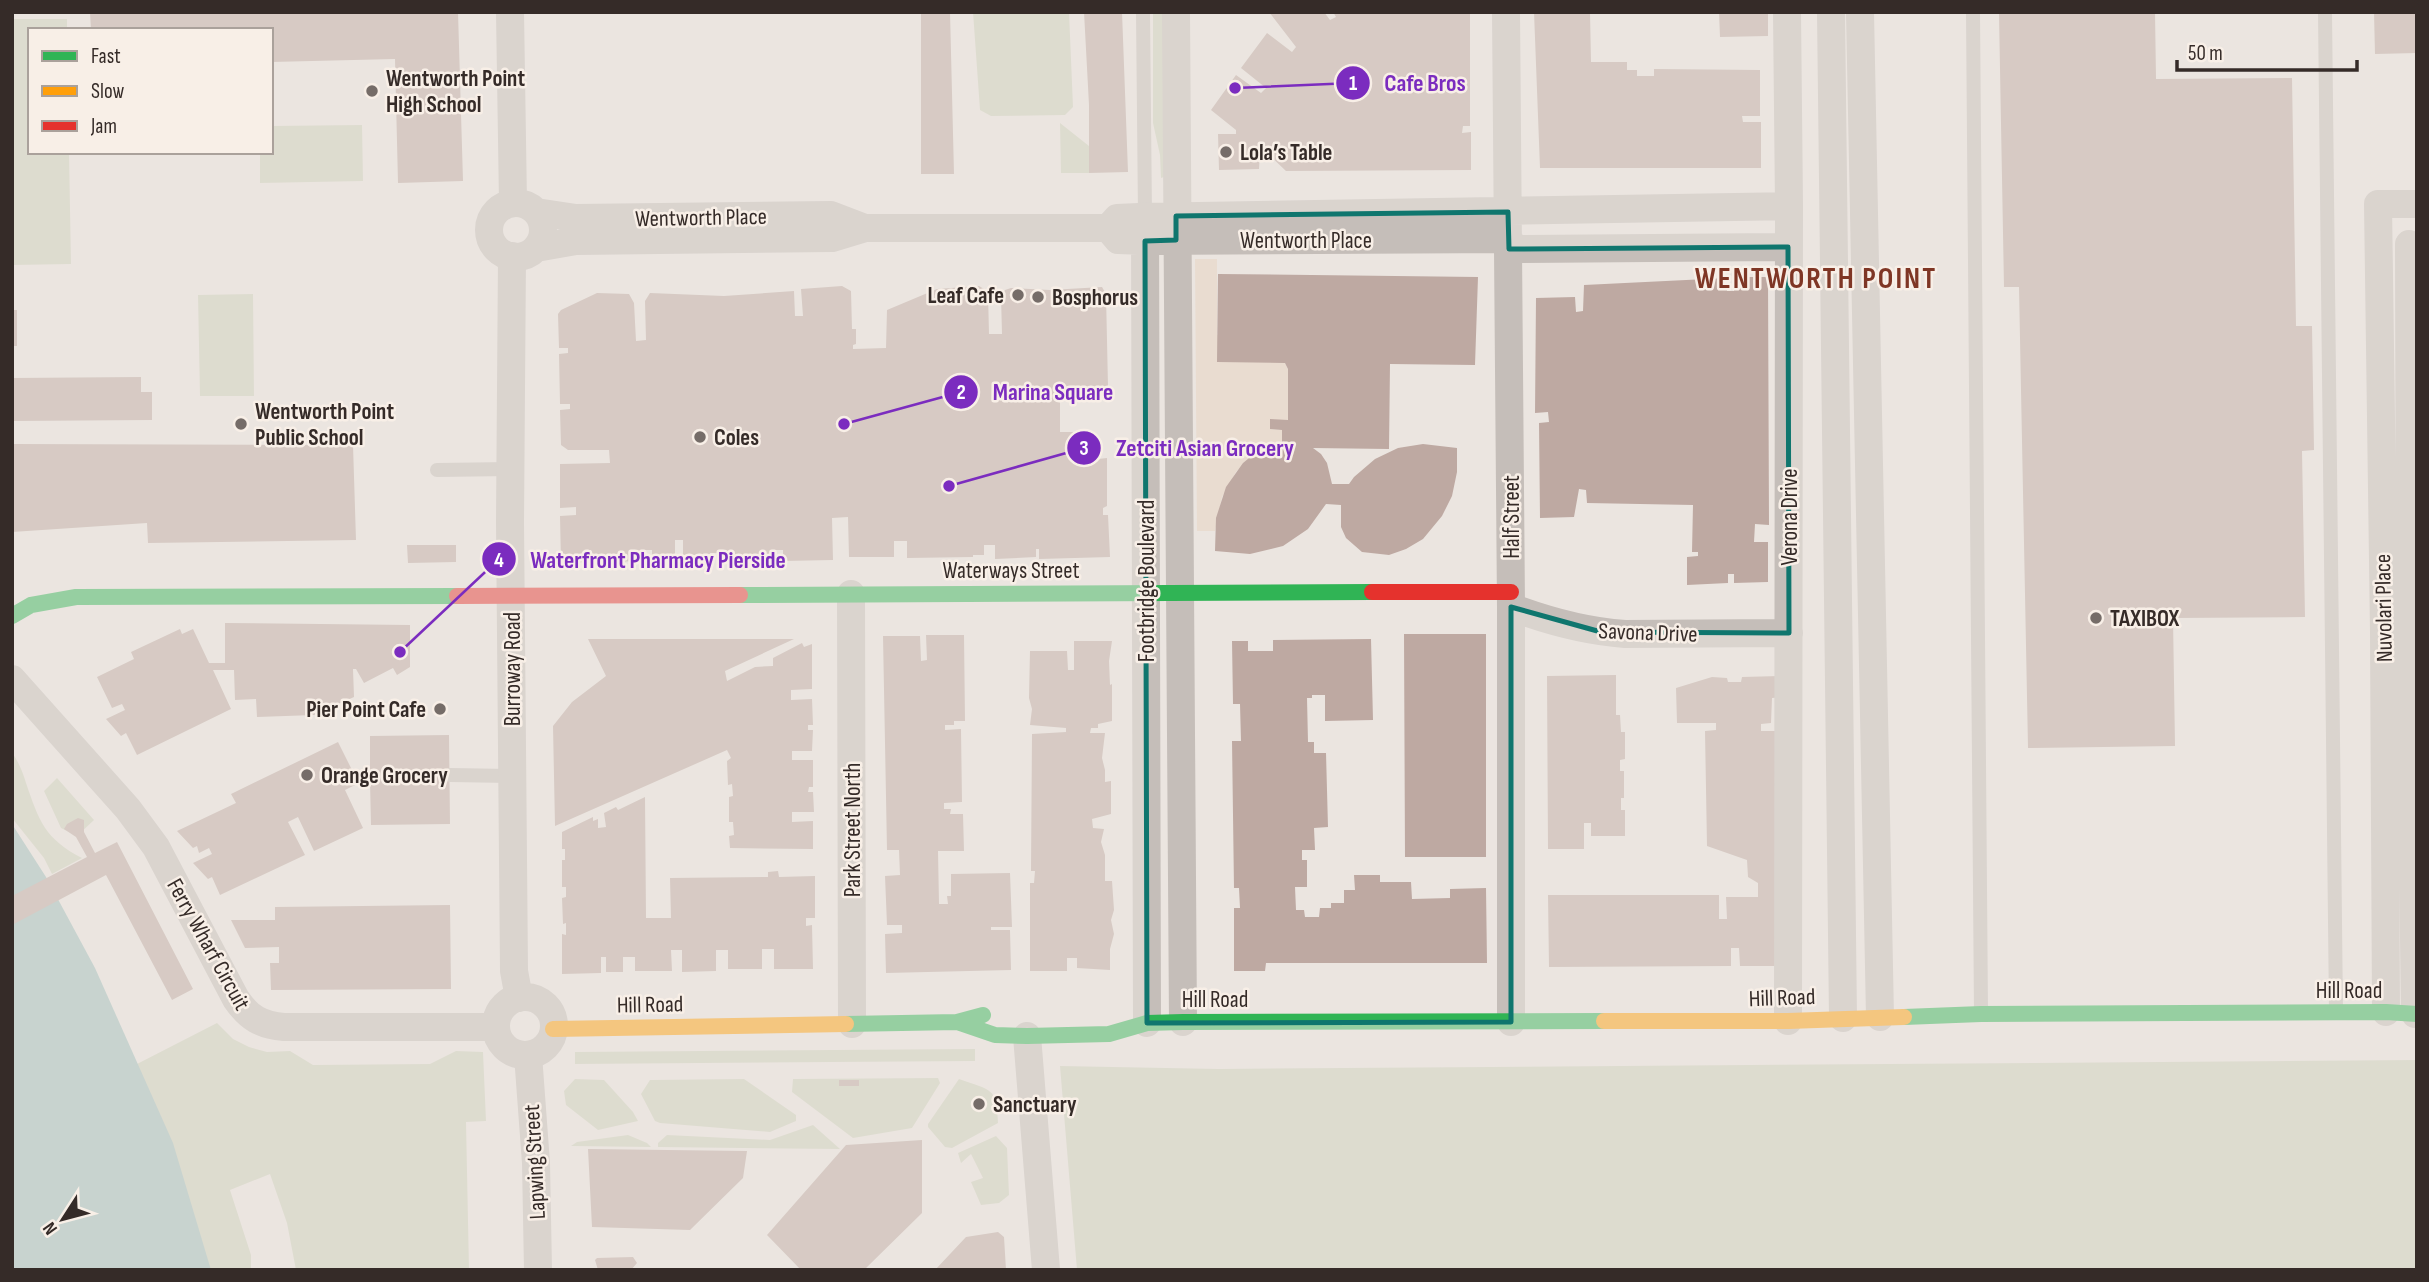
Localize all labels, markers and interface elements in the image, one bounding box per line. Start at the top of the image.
legend [28,28,273,154]
scale bar [2177,28,2357,72]
text: 50 m [2188,41,2223,66]
text: Fast [91,44,121,69]
callout: Cafe Bros [1335,60,1480,105]
place label: Wentworth Point High School [386,65,525,119]
text: Cafe Bros [1384,69,1466,98]
text: 1 [1349,71,1357,96]
text: Slow [91,79,125,104]
marker: Wentworth Point High School [364,83,380,99]
text: Jam [90,114,117,139]
place label: Lola’s Table [1240,139,1332,167]
marker: Lola’s Table [1218,144,1234,160]
street label: Wentworth Place [635,203,767,233]
street label: Wentworth Place [1240,227,1372,255]
district label: WENTWORTH POINT [1695,261,1937,297]
place label: Leaf Cafe [927,282,1004,310]
place label: Bosphorus [1052,284,1138,312]
marker: Leaf Cafe [1010,287,1026,303]
marker: Bosphorus [1030,289,1046,305]
callout: Marina Square [943,369,1127,414]
text: Marina Square [993,378,1113,407]
text: 2 [956,380,966,405]
place label: Wentworth Point Public School [255,398,394,452]
marker: Wentworth Point Public School [233,416,249,432]
place label: Coles [714,424,759,452]
callout: Zetciti Asian Grocery [1067,425,1307,470]
marker: Coles [692,429,708,445]
text: Zetciti Asian Grocery [1116,434,1294,463]
text: 3 [1079,436,1089,461]
street label: Verona Drive [1776,468,1804,566]
street label: Half Street [1498,475,1526,559]
street label: Footbridge Boulevard [1133,500,1161,662]
callout: Waterfront Pharmacy Pierside [482,537,800,582]
text: Waterfront Pharmacy Pierside [530,546,786,575]
text: 4 [494,548,504,573]
street label: Nuvolari Place [2369,554,2399,662]
street label: Waterways Street [943,557,1079,585]
place label: TAXIBOX [2110,605,2180,633]
marker: TAXIBOX [2088,610,2104,626]
street label: Burroway Road [499,612,527,726]
street label: Savona Drive [1598,617,1698,649]
place label: Pier Point Cafe [306,696,426,724]
marker: Pier Point Cafe [432,701,448,717]
place label: Orange Grocery [321,762,448,790]
street label: Park Street North [839,763,867,897]
marker: Orange Grocery [299,767,315,783]
street label: Ferry Wharf Circuit [160,874,256,1015]
street label: Hill Road [2316,977,2382,1005]
street label: Hill Road [1748,983,1816,1013]
street label: Hill Road [1182,986,1248,1014]
street label: Hill Road [617,990,684,1020]
place label: Sanctuary [993,1091,1077,1119]
marker: Sanctuary [971,1096,987,1112]
street label: Lapwing Street [518,1104,552,1220]
north arrow [28,1184,98,1254]
text: N [38,1217,63,1239]

